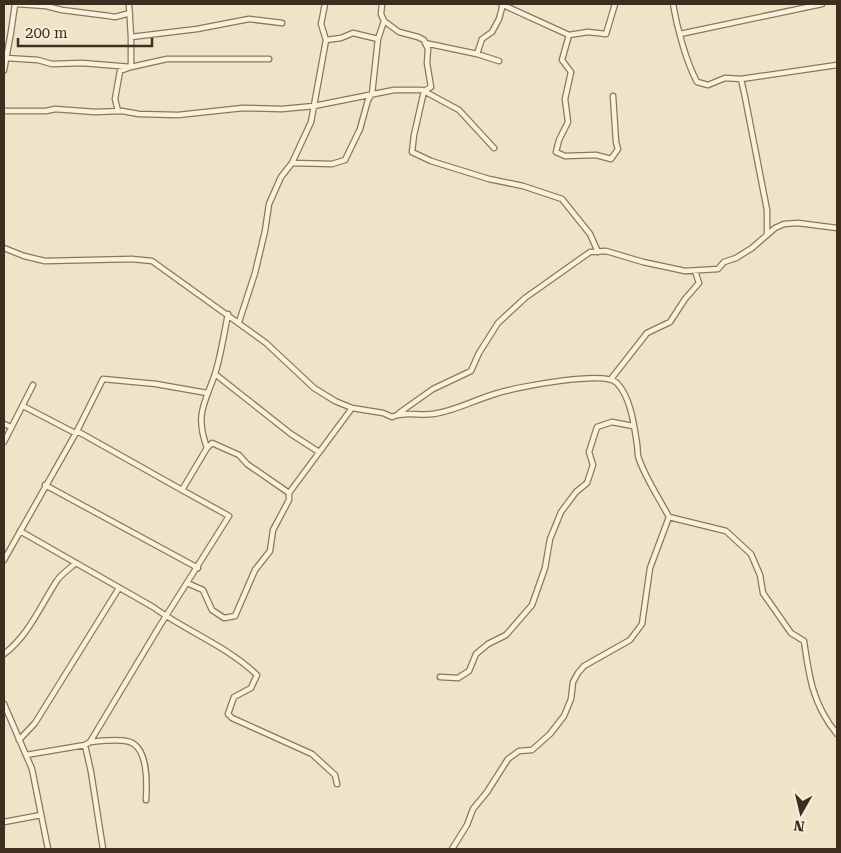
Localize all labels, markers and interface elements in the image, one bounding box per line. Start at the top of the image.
scale bar [18,15,151,47]
text: 200 m [25,24,68,42]
north arrow [776,788,826,838]
text: N [793,817,806,835]

